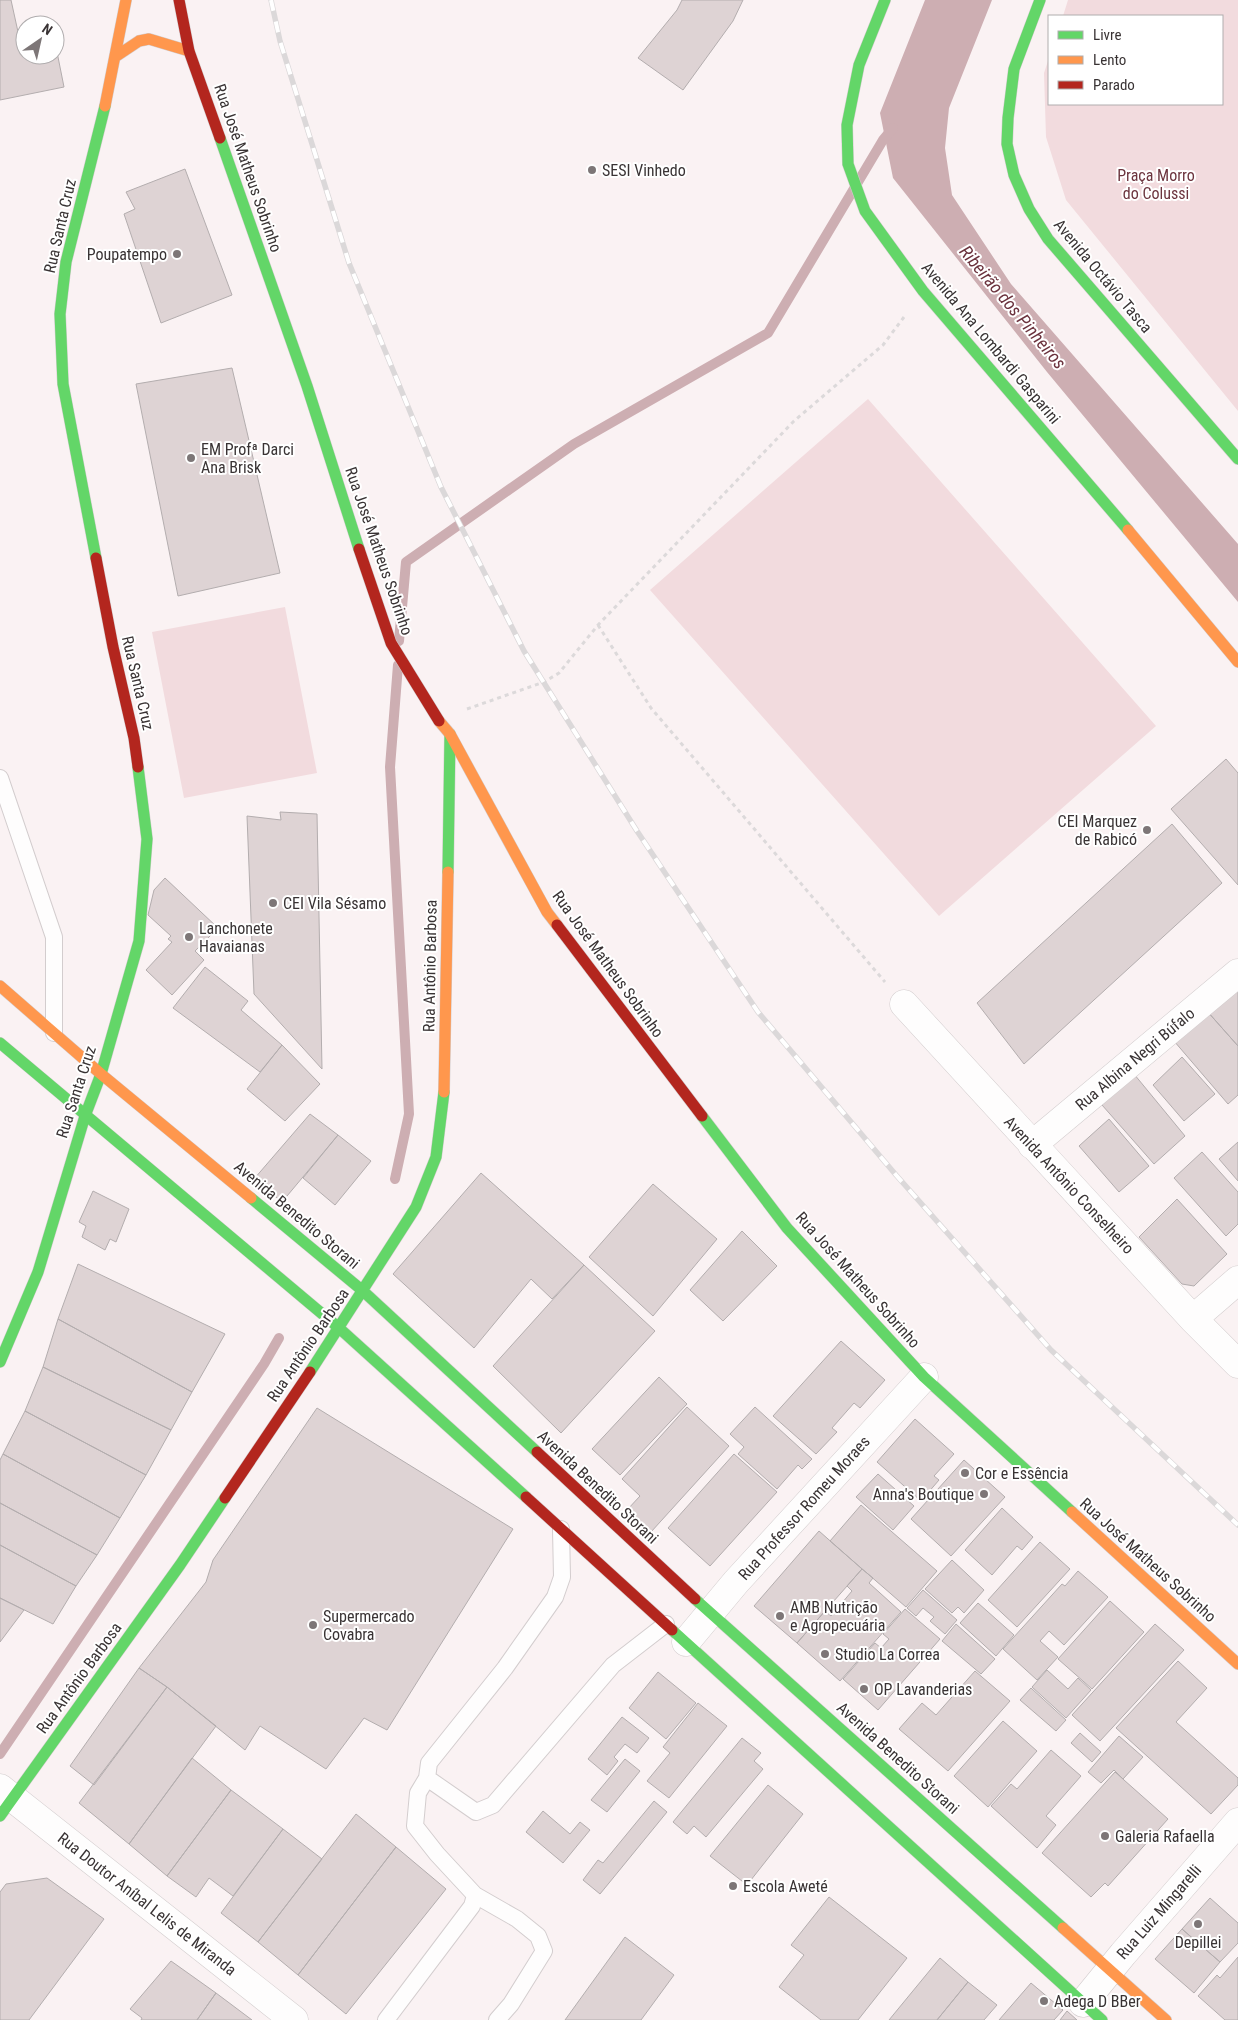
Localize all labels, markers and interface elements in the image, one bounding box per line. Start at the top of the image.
north arrow [15,15,65,65]
legend [1048,15,1223,105]
text: N [39,20,55,38]
text: Livre [1093,26,1121,44]
text: Lento [1093,51,1126,69]
text: Parado [1093,76,1135,94]
street label: Rua José Matheus Sobrinho [210,81,286,255]
place label: SESI Vinhedo [602,161,686,180]
marker: SESI Vinhedo [586,164,598,176]
park label: Praça Morro do Colussi [1117,166,1195,203]
street label: Rua Santa Cruz [40,177,80,275]
street label: Avenida Octávio Tasca [1050,215,1156,337]
water label: Ribeirão dos Pinheiros [955,241,1071,373]
place label: Poupatempo [87,245,167,264]
marker: Poupatempo [171,248,183,260]
street label: Avenida Ana Lombardi Gasparini [918,258,1064,428]
place label: EM Profª Darci Ana Brisk [201,440,294,477]
marker: EM Profª Darci Ana Brisk [185,452,197,464]
street label: Rua José Matheus Sobrinho [341,464,417,638]
street label: Rua Santa Cruz [118,634,158,732]
place label: CEI Marquez de Rabicó [1058,812,1137,849]
marker: CEI Marquez de Rabicó [1141,824,1153,836]
street label: Rua José Matheus Sobrinho [548,887,668,1041]
place label: CEI Vila Sésamo [283,894,386,913]
marker: CEI Vila Sésamo [267,897,279,909]
street label: Rua Antônio Barbosa [419,900,441,1032]
place label: Lanchonete Havaianas [199,919,273,956]
marker: Lanchonete Havaianas [183,931,195,943]
street label: Rua Albina Negri Búfalo [1072,1004,1198,1114]
street label: Rua Santa Cruz [52,1043,100,1141]
street label: Avenida Antônio Conselheiro [1000,1112,1138,1258]
street label: Avenida Benedito Storani [230,1157,364,1273]
street label: Rua José Matheus Sobrinho [792,1208,924,1352]
street label: Rua Antônio Barbosa [263,1285,353,1405]
street label: Avenida Benedito Storani [534,1426,662,1548]
street label: Rua Professor Romeu Moraes [734,1432,874,1584]
place label: Cor e Essência [975,1464,1068,1483]
marker: Cor e Essência [959,1467,971,1479]
place label: Anna's Boutique [873,1485,974,1504]
marker: Anna's Boutique [978,1488,990,1500]
street label: Rua José Matheus Sobrinho [1076,1494,1220,1626]
place label: AMB Nutrição e Agropecuária [790,1598,885,1635]
place label: Supermercado Covabra [323,1607,415,1644]
marker: AMB Nutrição e Agropecuária [774,1610,786,1622]
street label: Rua Antônio Barbosa [32,1619,126,1737]
marker: Supermercado Covabra [307,1619,319,1631]
place label: Studio La Correa [835,1645,940,1664]
marker: Studio La Correa [819,1648,831,1660]
place label: OP Lavanderias [874,1680,972,1699]
marker: OP Lavanderias [858,1683,870,1695]
street label: Avenida Benedito Storani [833,1698,963,1818]
place label: Galeria Rafaella [1115,1827,1215,1846]
street label: Rua Doutor Aníbal Lelis de Miranda [54,1828,240,1980]
marker: Galeria Rafaella [1099,1830,1111,1842]
street label: Rua Luiz Mingarelli [1113,1861,1205,1963]
place label: Escola Aweté [743,1877,828,1896]
marker: Escola Aweté [727,1880,739,1892]
marker: Depillei [1192,1918,1204,1930]
place label: Depillei [1175,1933,1221,1952]
place label: Adega D BBer [1054,1992,1141,2011]
marker: Adega D BBer [1038,1995,1050,2007]

